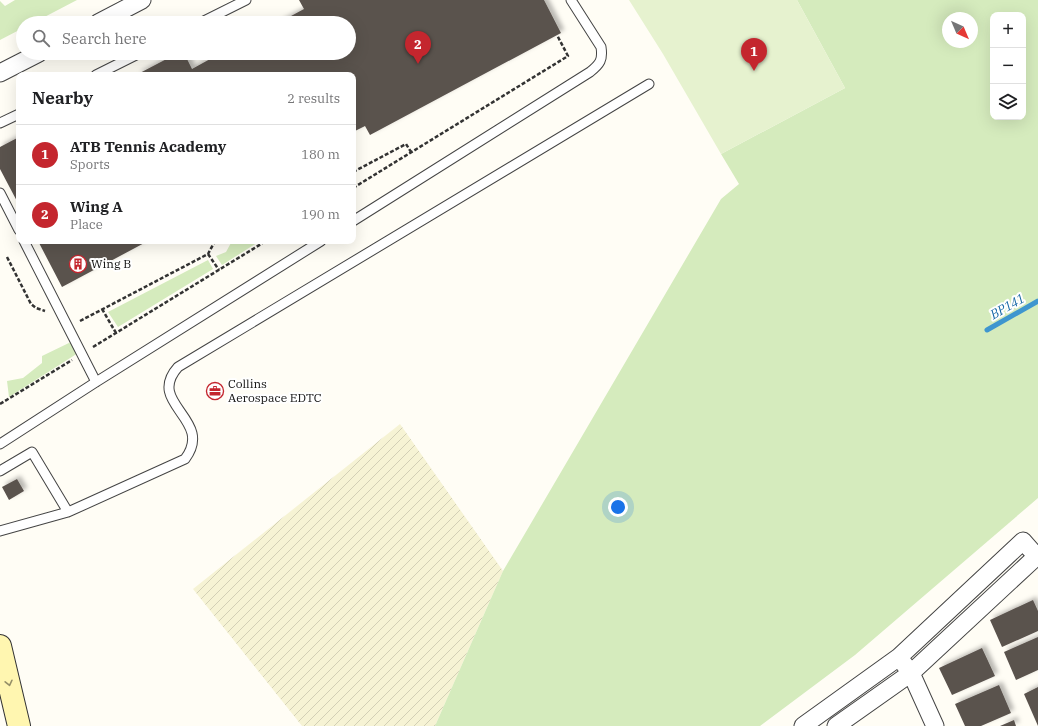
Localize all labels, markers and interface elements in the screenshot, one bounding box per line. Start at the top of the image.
north arrow [942,12,978,48]
map controls [990,12,1026,120]
button: + [990,12,1026,48]
search box [16,16,356,60]
icon: search [30,27,52,49]
text: Search here [62,29,147,48]
pin: 2 [405,31,431,64]
pin: 1 [741,38,767,71]
button: − [990,48,1026,84]
button: layers [990,84,1026,120]
text: Nearby [32,87,93,109]
text: 2 results [287,90,340,107]
text: ATB Tennis Academy [70,137,226,156]
text: 1 [41,146,49,163]
text: 180 m [301,146,340,163]
text: Sports [70,156,110,173]
text: Wing A [70,197,123,216]
text: 2 [41,206,49,223]
text: 190 m [301,206,340,223]
text: Place [70,216,103,233]
building icon: Wing B [68,254,88,274]
place label: Wing B [91,256,131,271]
water label: BP141 [986,290,1028,324]
place label: Collins Aerospace EDTC [228,376,322,405]
office icon: Collins Aerospace EDTC [205,381,225,401]
your location [608,497,628,517]
one-way arrow [4,680,13,687]

